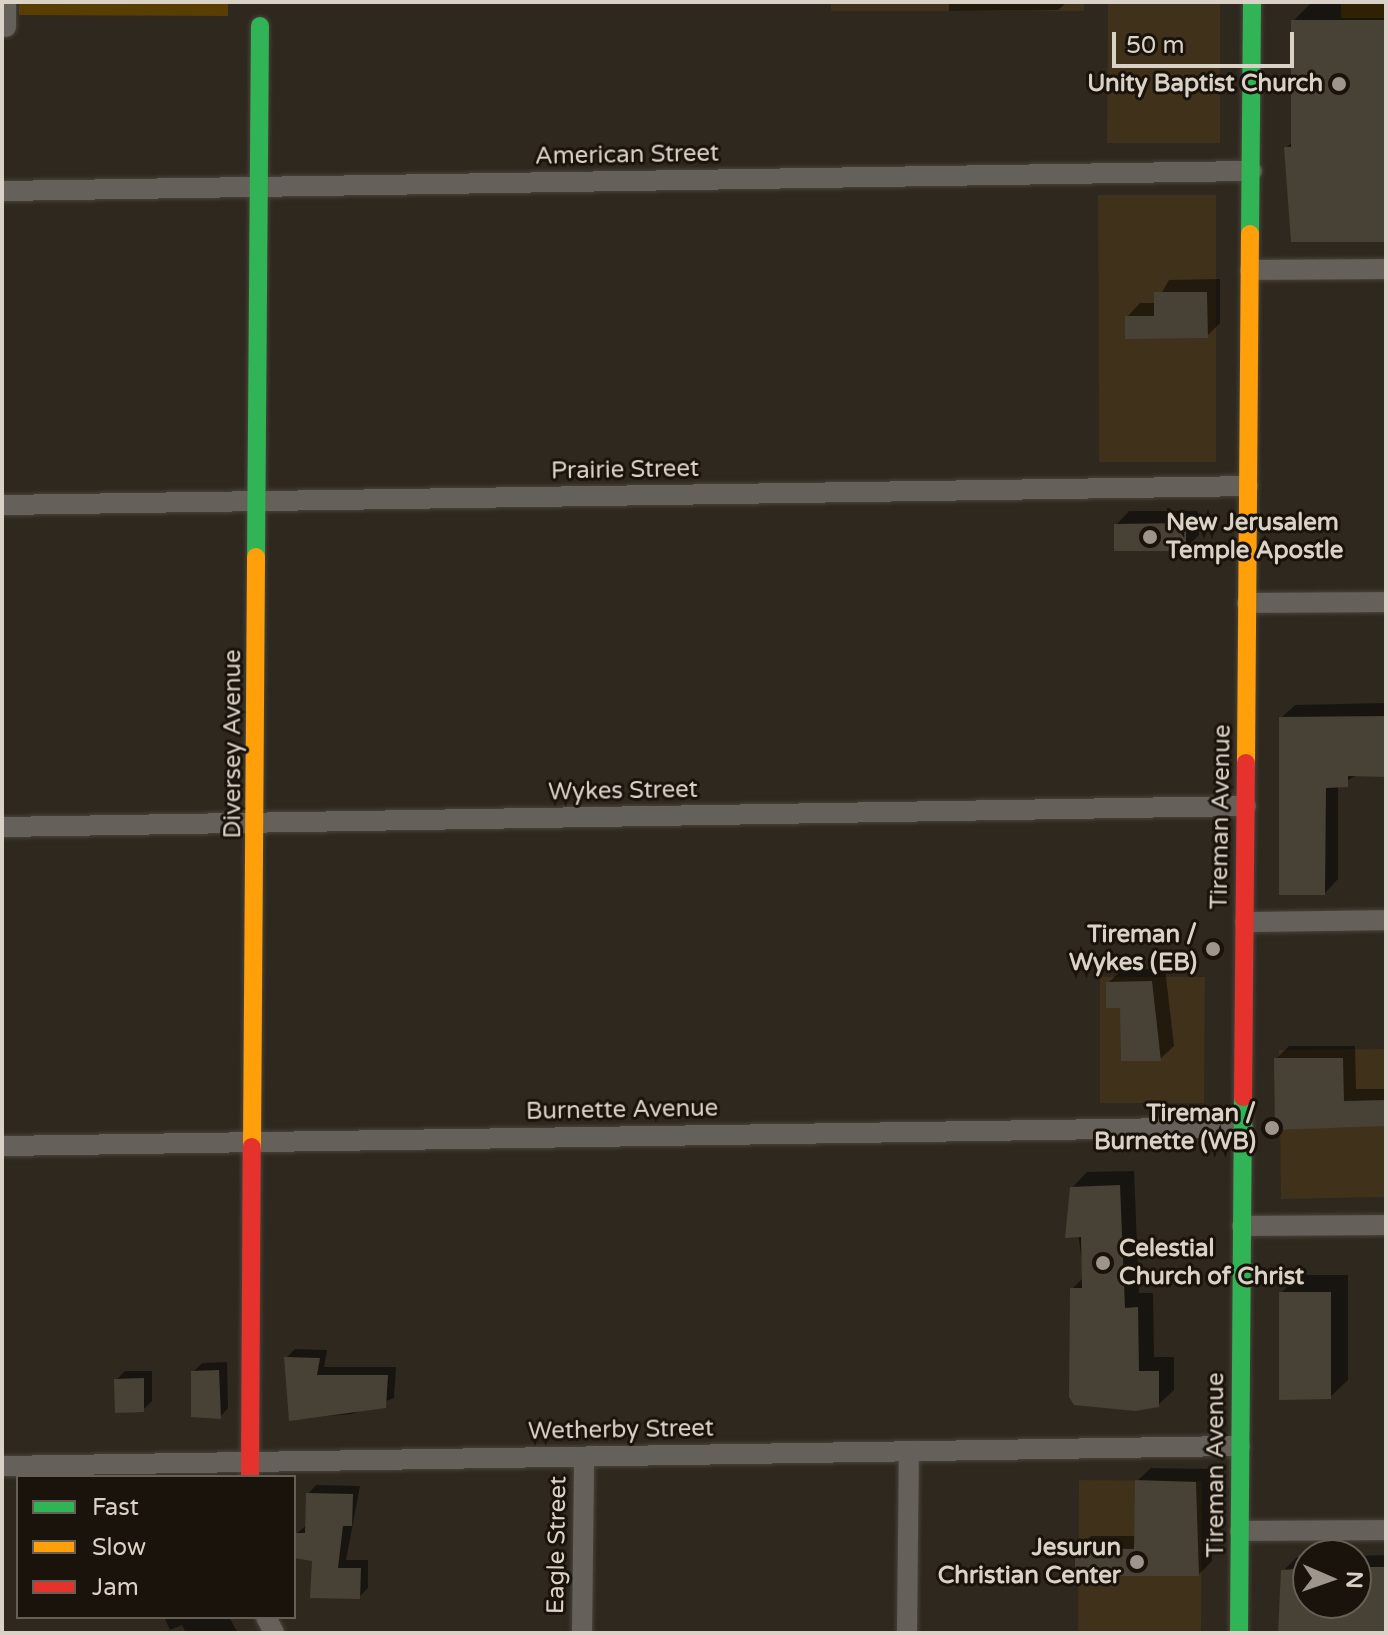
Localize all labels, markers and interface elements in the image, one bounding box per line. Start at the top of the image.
scale bar [1116,16,1298,66]
text: 50 m [1126,31,1184,60]
place label: Unity Baptist Church [1087,70,1323,98]
marker: Unity Baptist Church [1330,75,1348,93]
street label: American Street [535,139,719,171]
street label: Prairie Street [551,454,699,486]
place label: New Jerusalem Temple Apostle [1166,509,1343,565]
marker: New Jerusalem Temple Apostle [1141,528,1159,546]
street label: Diversey Avenue [219,649,247,839]
street label: Tireman Avenue [1205,724,1237,910]
street label: Wykes Street [548,775,698,807]
place label: Tireman / Wykes (EB) [1069,921,1197,977]
marker: Tireman / Wykes (EB) [1204,940,1222,958]
street label: Burnette Avenue [526,1094,718,1126]
place label: Tireman / Burnette (WB) [1094,1100,1256,1156]
marker: Tireman / Burnette (WB) [1263,1119,1281,1137]
place label: Celestial Church of Christ [1119,1235,1304,1291]
marker: Celestial Church of Christ [1094,1254,1112,1272]
street label: Tireman Avenue [1202,1372,1230,1558]
street label: Wetherby Street [528,1414,714,1446]
legend [16,1475,296,1619]
street label: Eagle Street [541,1476,573,1614]
text: Fast [92,1493,139,1522]
text: Slow [92,1533,146,1562]
place label: Jesurun Christian Center [938,1534,1121,1590]
north arrow [1292,1539,1372,1619]
marker: Jesurun Christian Center [1128,1553,1146,1571]
text: N [1341,1570,1367,1589]
text: Jam [92,1573,139,1602]

